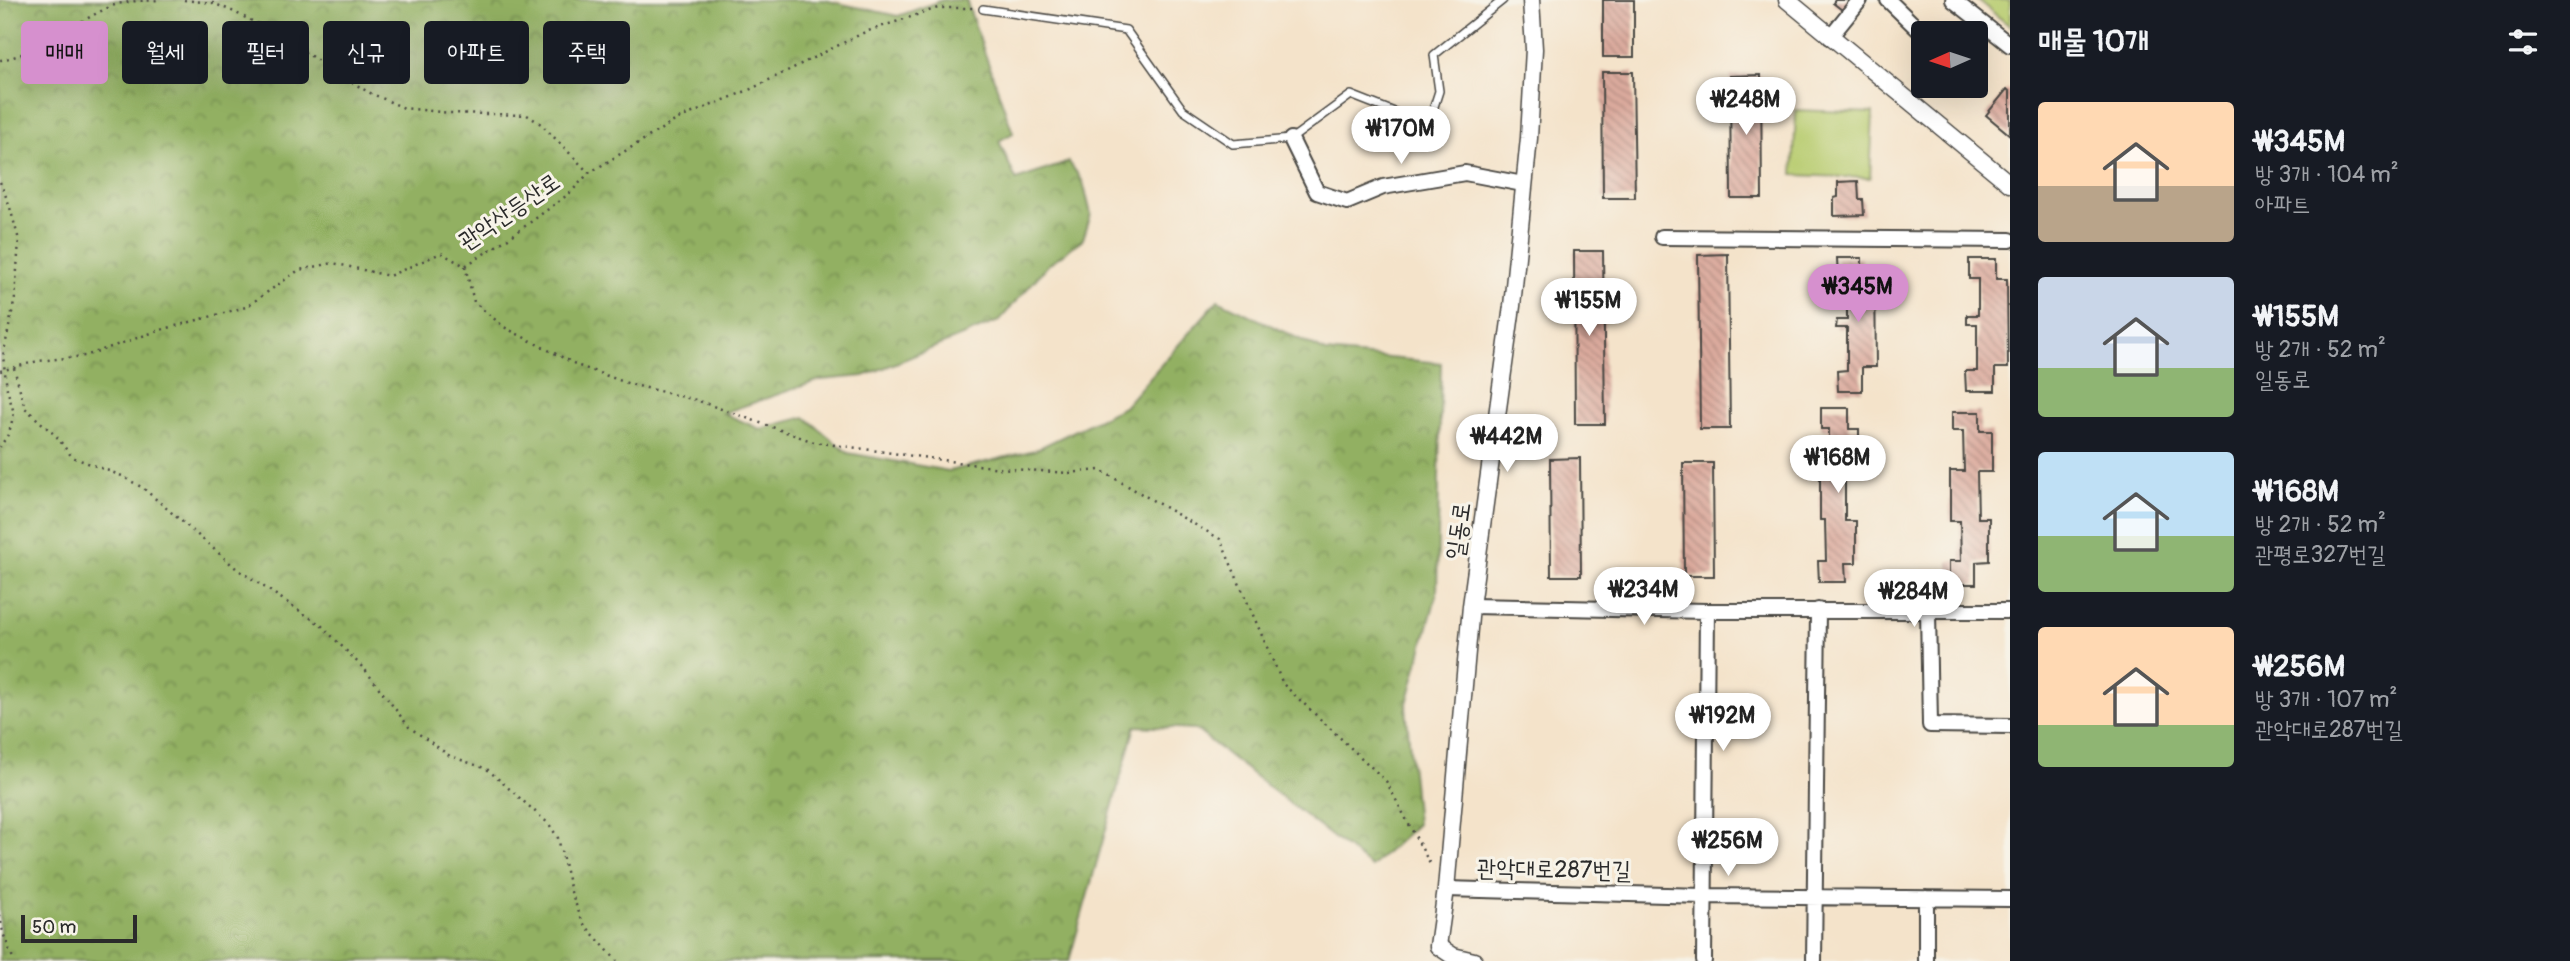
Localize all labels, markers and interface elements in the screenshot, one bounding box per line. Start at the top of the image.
chip: 매매 [21,21,108,84]
chip: 월세 [122,21,208,84]
chip: 필터 [222,21,309,84]
chip: 신규 [323,21,410,84]
chip: 아파트 [424,21,529,84]
chip: 주택 [543,21,630,84]
north arrow [1911,21,1988,98]
map controls [1911,21,1988,98]
text: 매물 10개 [2038,23,2149,60]
icon: filters [2504,23,2542,61]
pin: ₩248M [1697,78,1795,137]
text: ₩248M [1712,85,1780,114]
pin: ₩170M [1352,106,1450,166]
text: ₩170M [1367,114,1435,143]
text: ₩345M [2255,123,2345,160]
icon: home [2094,130,2178,214]
text: 방 3개 · 104 m² [2255,160,2399,189]
street label: 관악산등산로 [453,167,565,256]
text: 아파트 [2255,190,2311,219]
pin: ₩345M [1809,264,1907,324]
text: ₩345M [1824,272,1893,301]
pin: ₩155M [1540,278,1638,338]
text: ₩155M [1557,286,1621,315]
text: ₩155M [2255,298,2339,335]
icon: home [2094,305,2178,389]
text: 방 2개 · 52 m² [2255,335,2386,364]
text: 일동로 [2255,365,2311,394]
pin: ₩442M [1458,414,1556,474]
text: ₩442M [1472,422,1542,451]
pin: ₩168M [1789,435,1887,495]
text: ₩168M [1806,443,1870,472]
text: ₩168M [2255,473,2339,510]
icon: home [2094,480,2178,564]
street label: 일동로 [1440,500,1477,562]
text: 방 2개 · 52 m² [2255,510,2386,539]
text: 관평로327번길 [2255,540,2385,569]
pin: ₩234M [1595,568,1693,627]
pin: ₩284M [1865,570,1963,629]
text: ₩234M [1610,575,1678,604]
text: ₩284M [1880,577,1948,606]
text: ₩256M [2255,648,2345,685]
icon: home [2094,655,2178,739]
text: 방 3개 · 107 m² [2255,685,2397,714]
pin: ₩192M [1674,694,1772,753]
text: ₩192M [1691,701,1755,730]
text: 관악대로287번길 [2255,715,2403,744]
pin: ₩256M [1679,818,1777,878]
text: ₩256M [1693,826,1763,855]
street label: 관악대로287번길 [1477,854,1631,885]
scale bar [21,912,136,944]
text: 50 m [32,915,76,939]

